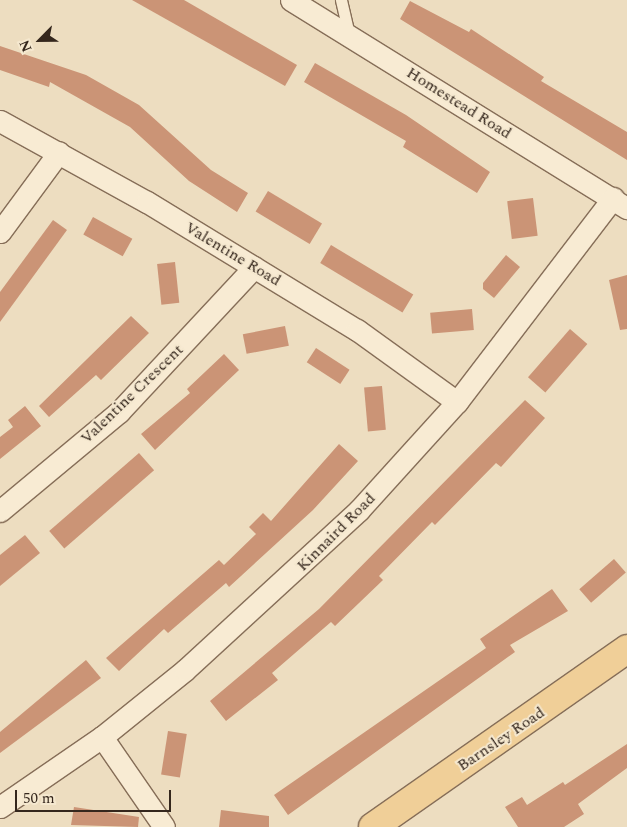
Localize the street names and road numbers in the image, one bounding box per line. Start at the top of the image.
street label: Homestead Road [403,63,515,143]
street label: Valentine Road [182,218,284,290]
street label: Valentine Crescent [77,340,187,448]
street label: Kinnaird Road [293,489,379,575]
street label: Barnsley Road [454,703,548,775]

